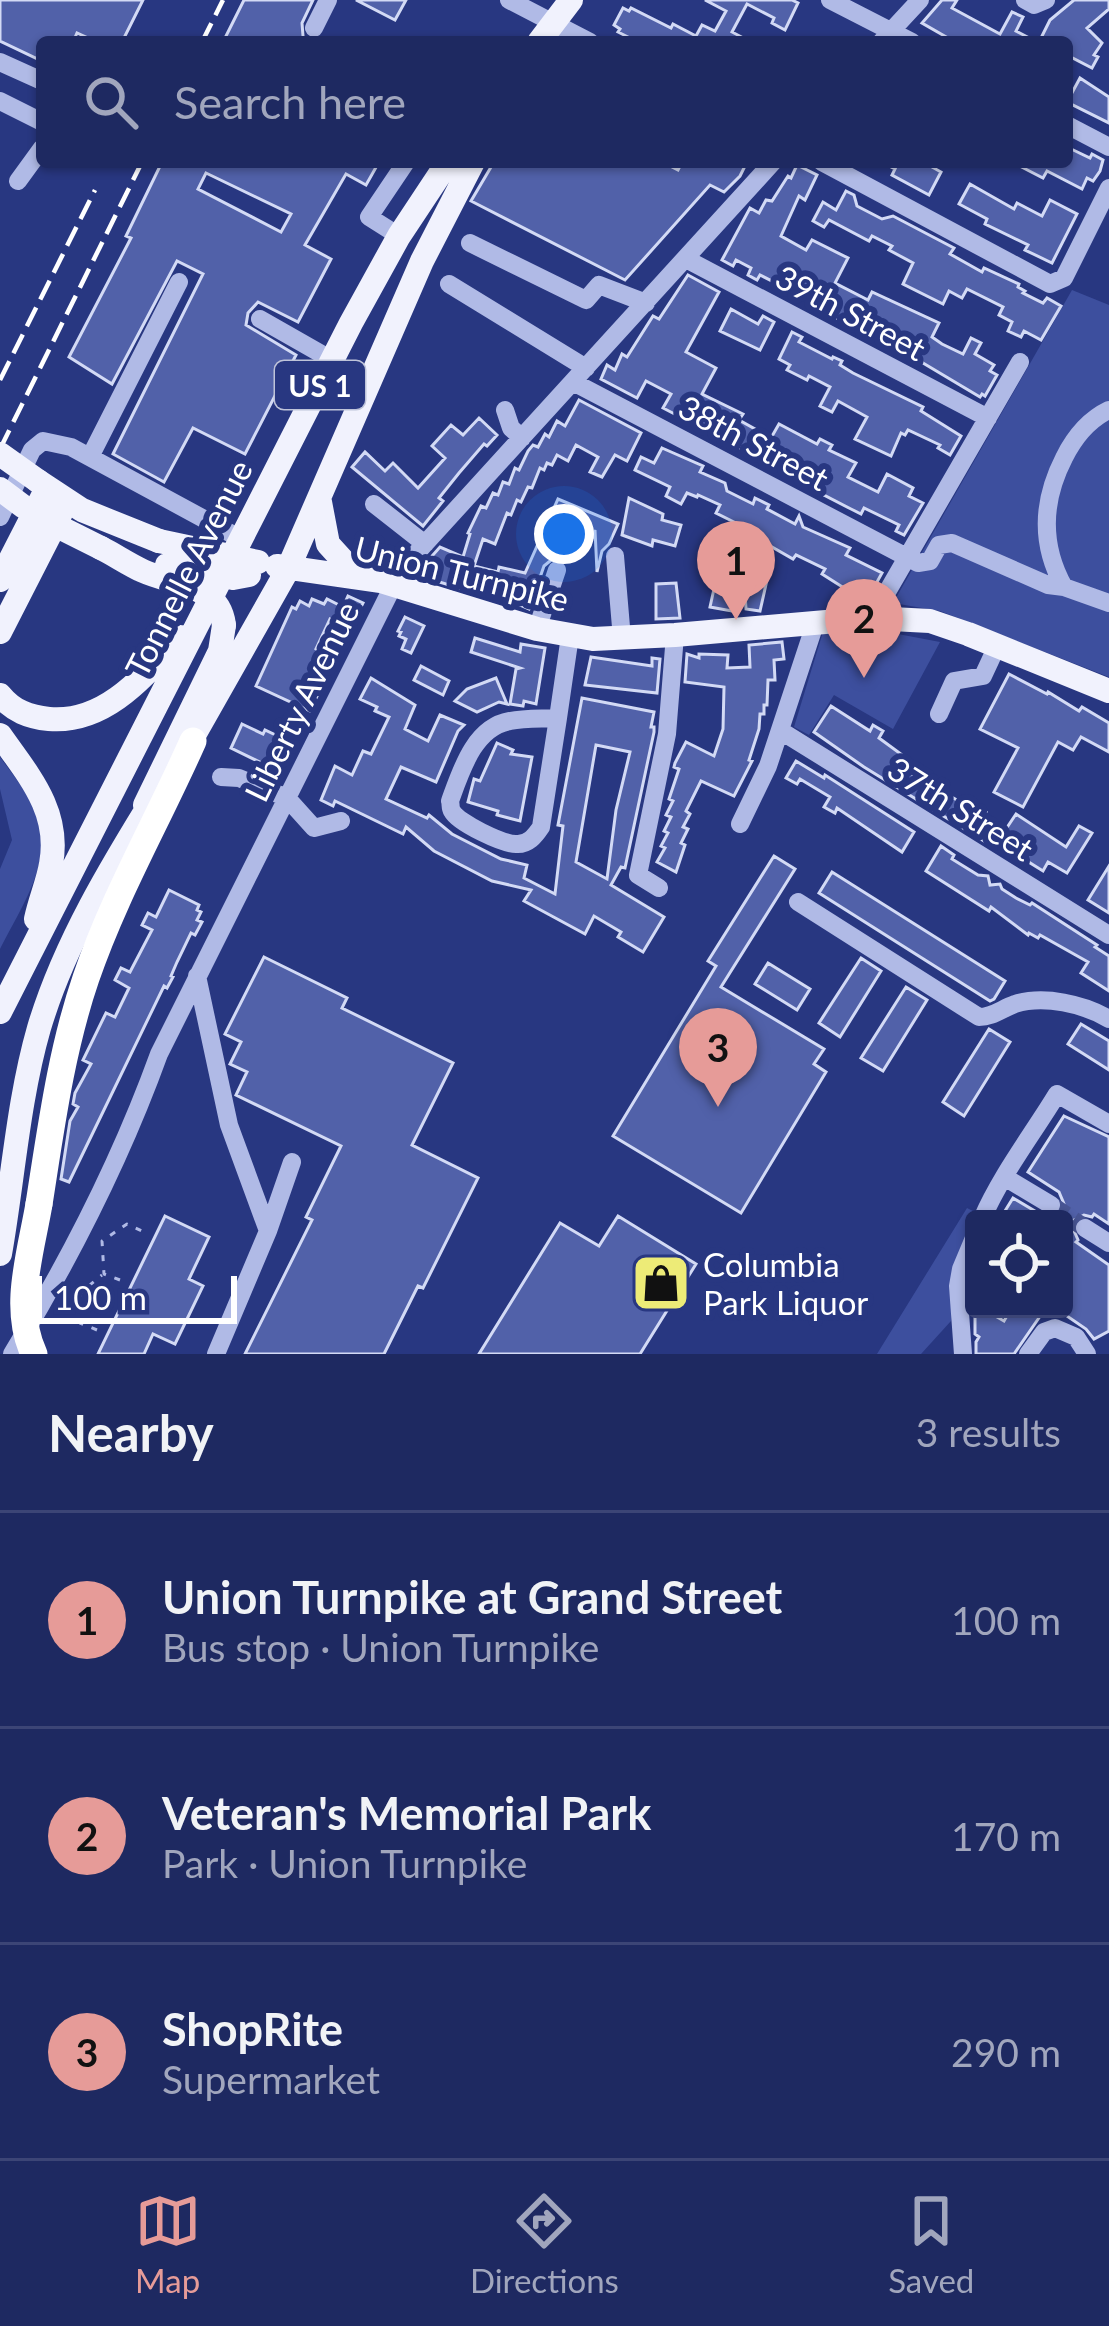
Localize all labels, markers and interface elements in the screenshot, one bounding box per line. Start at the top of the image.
search box [36,36,1073,168]
icon: search [78,69,144,135]
text: Search here [174,75,406,129]
street label: 39th Street [769,256,933,368]
road number: US 1 [275,361,365,409]
street label: 38th Street [672,386,836,498]
street label: Tonnelle Avenue [116,453,260,683]
your location [534,504,594,564]
pin: 1 [697,521,775,620]
street label: Union Turnpike [351,527,573,619]
pin: 2 [825,579,903,678]
street label: Liberty Avenue [235,595,367,807]
street label: 37th Street [881,748,1041,868]
pin: 3 [679,1008,757,1107]
map controls [965,1210,1073,1318]
button: locate [965,1210,1073,1318]
place label: Columbia Park Liquor [703,1244,868,1322]
shop icon: Columbia Park Liquor [630,1252,692,1314]
scale bar [36,1270,237,1323]
text: 100 m [54,1277,147,1317]
text: Nearby [48,1402,214,1463]
text: 3 results [916,1409,1061,1455]
text: Union Turnpike at Grand Street [162,1570,782,1624]
text: 1 [76,1597,98,1643]
text: 100 m [951,1597,1061,1643]
text: Bus stop · Union Turnpike [162,1624,599,1670]
text: Veteran's Memorial Park [162,1786,651,1840]
text: 2 [76,1813,98,1859]
text: 170 m [951,1813,1061,1859]
text: Park · Union Turnpike [162,1840,527,1886]
text: ShopRite [162,2002,343,2056]
text: 3 [76,2029,98,2075]
text: 290 m [951,2029,1061,2075]
text: Supermarket [162,2056,380,2102]
tab: Map [135,2188,201,2300]
tab: Directions [470,2188,619,2300]
tab: Saved [888,2188,974,2300]

